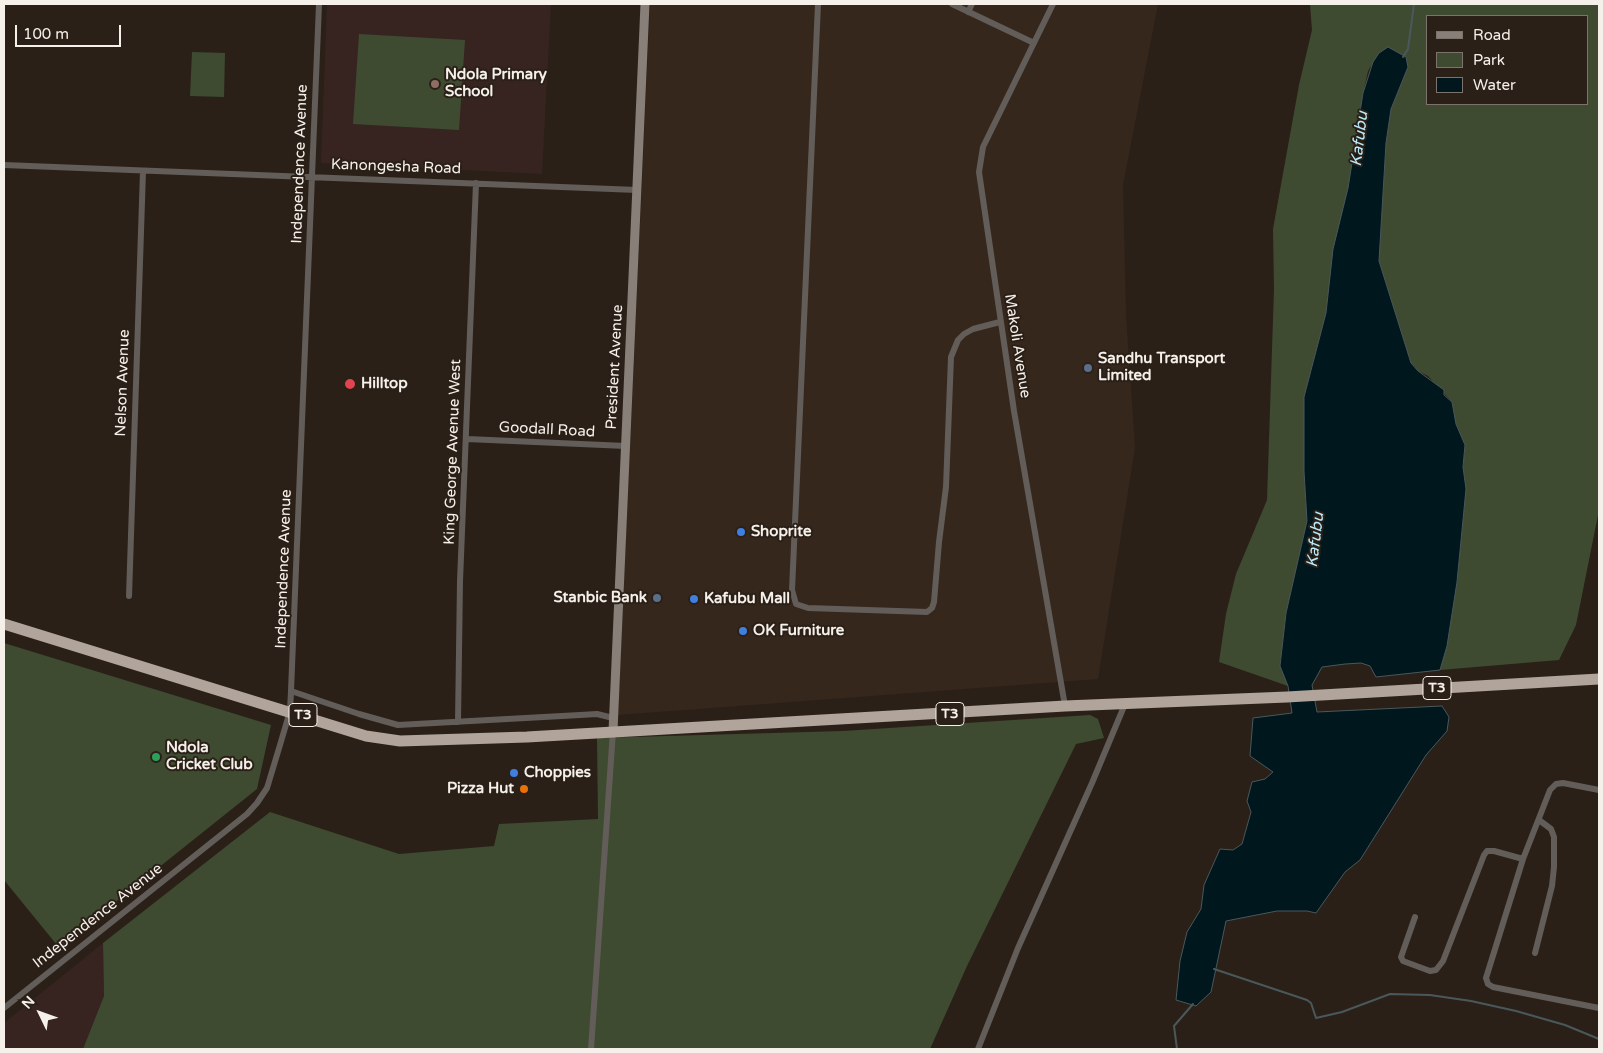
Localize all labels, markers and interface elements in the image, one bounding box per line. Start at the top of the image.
scale bar [18,15,124,47]
legend [1426,15,1588,105]
text: 100 m [23,25,69,43]
text: Road [1473,26,1511,44]
text: Park [1473,51,1505,69]
place label: Ndola Primary School [445,66,547,101]
text: Water [1473,76,1516,94]
marker: Ndola Primary School [429,78,441,90]
street label: Independence Avenue [288,84,312,244]
water label: Kafubu [1347,110,1373,168]
street label: Kanongesha Road [331,156,461,178]
street label: Makoli Avenue [1000,293,1034,399]
street label: President Avenue [603,304,627,430]
street label: Nelson Avenue [112,329,134,437]
place label: Sandhu Transport Limited [1098,350,1225,385]
street label: King George Avenue West [441,359,465,545]
marker: Sandhu Transport Limited [1082,362,1094,374]
place label: Hilltop [361,375,408,393]
marker: Hilltop [343,377,357,391]
street label: Goodall Road [498,418,596,442]
street label: Independence Avenue [272,489,296,649]
water label: Kafubu [1303,511,1329,569]
place label: Shoprite [751,523,811,541]
marker: Shoprite [735,526,747,538]
place label: Stanbic Bank [554,589,647,607]
place label: Kafubu Mall [704,590,790,608]
marker: Stanbic Bank [651,592,663,604]
marker: Kafubu Mall [688,593,700,605]
place label: OK Furniture [753,622,844,640]
marker: OK Furniture [737,625,749,637]
road number: T3 [1423,676,1451,700]
road number: T3 [936,702,964,726]
road number: T3 [289,704,317,726]
place label: Ndola Cricket Club [166,739,253,774]
marker: Ndola Cricket Club [150,751,162,763]
place label: Choppies [524,764,591,782]
marker: Choppies [508,767,520,779]
place label: Pizza Hut [447,780,514,798]
marker: Pizza Hut [518,783,530,795]
street label: Independence Avenue [30,860,166,972]
north arrow [15,988,65,1038]
text: N [18,993,39,1012]

